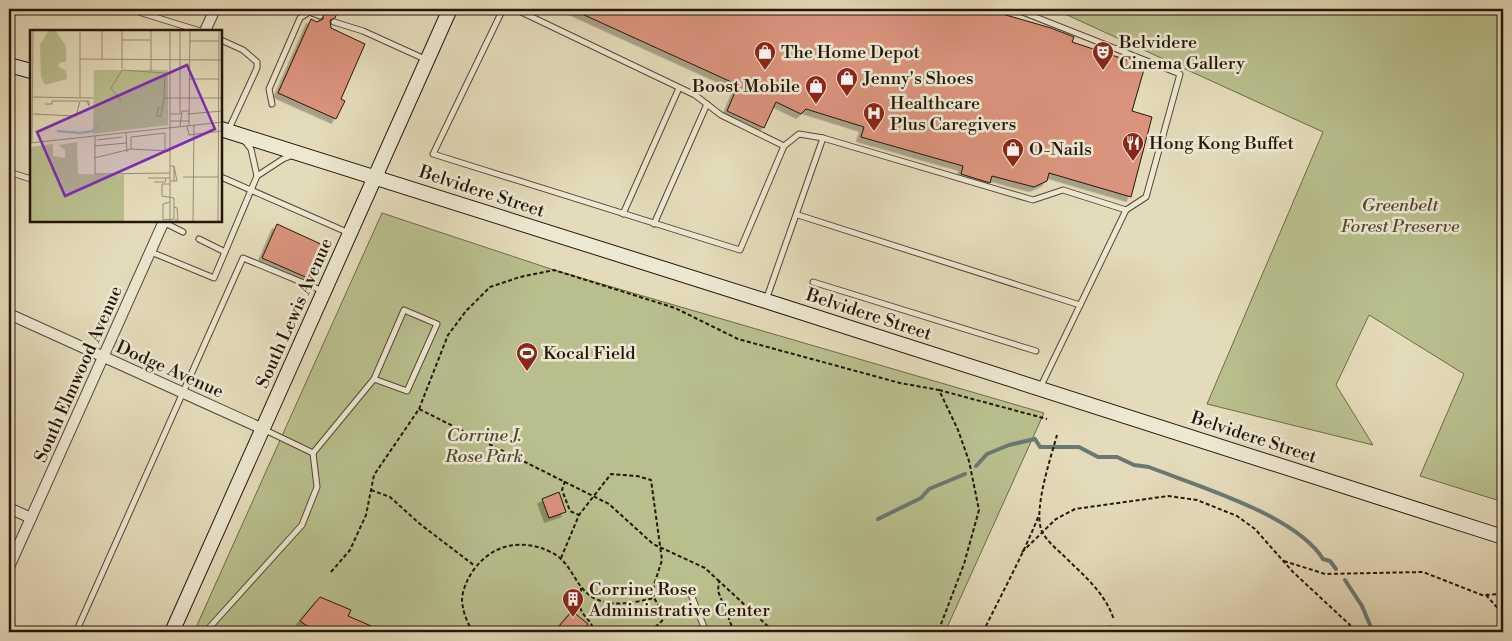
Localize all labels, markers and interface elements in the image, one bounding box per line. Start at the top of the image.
inset map [30,30,222,222]
place label: Belvidere Cinema Gallery [1118,31,1245,75]
shop icon: The Home Depot [753,40,777,71]
theatre icon: Belvidere Cinema Gallery [1091,40,1115,71]
place label: The Home Depot [781,41,920,64]
shop icon: Jenny's Shoes [835,66,859,97]
place label: Jenny's Shoes [862,67,974,90]
shop icon: Boost Mobile [804,74,828,105]
place label: Boost Mobile [691,75,800,98]
place label: Healthcare Plus Caregivers [890,92,1016,136]
hospital icon: Healthcare Plus Caregivers [862,101,886,132]
restaurant icon: Hong Kong Buffet [1121,131,1145,162]
place label: Hong Kong Buffet [1149,132,1294,155]
shop icon: O-Nails [1001,137,1025,168]
place label: O-Nails [1029,138,1092,161]
street label: Belvidere Street [415,160,548,223]
park label: Greenbelt Forest Preserve [1341,194,1460,238]
street label: South Lewis Avenue [251,235,338,392]
street label: South Elmwood Avenue [29,282,128,466]
street label: Belvidere Street [802,283,935,346]
street label: Dodge Avenue [112,335,227,403]
sports icon: Kocal Field [515,341,539,372]
place label: Kocal Field [543,342,636,365]
street label: Belvidere Street [1187,406,1320,469]
park label: Corrine J. Rose Park [444,424,523,468]
place label: Corrine Rose Administrative Center [588,578,770,622]
building icon: Corrine Rose Administrative Center [561,587,585,618]

